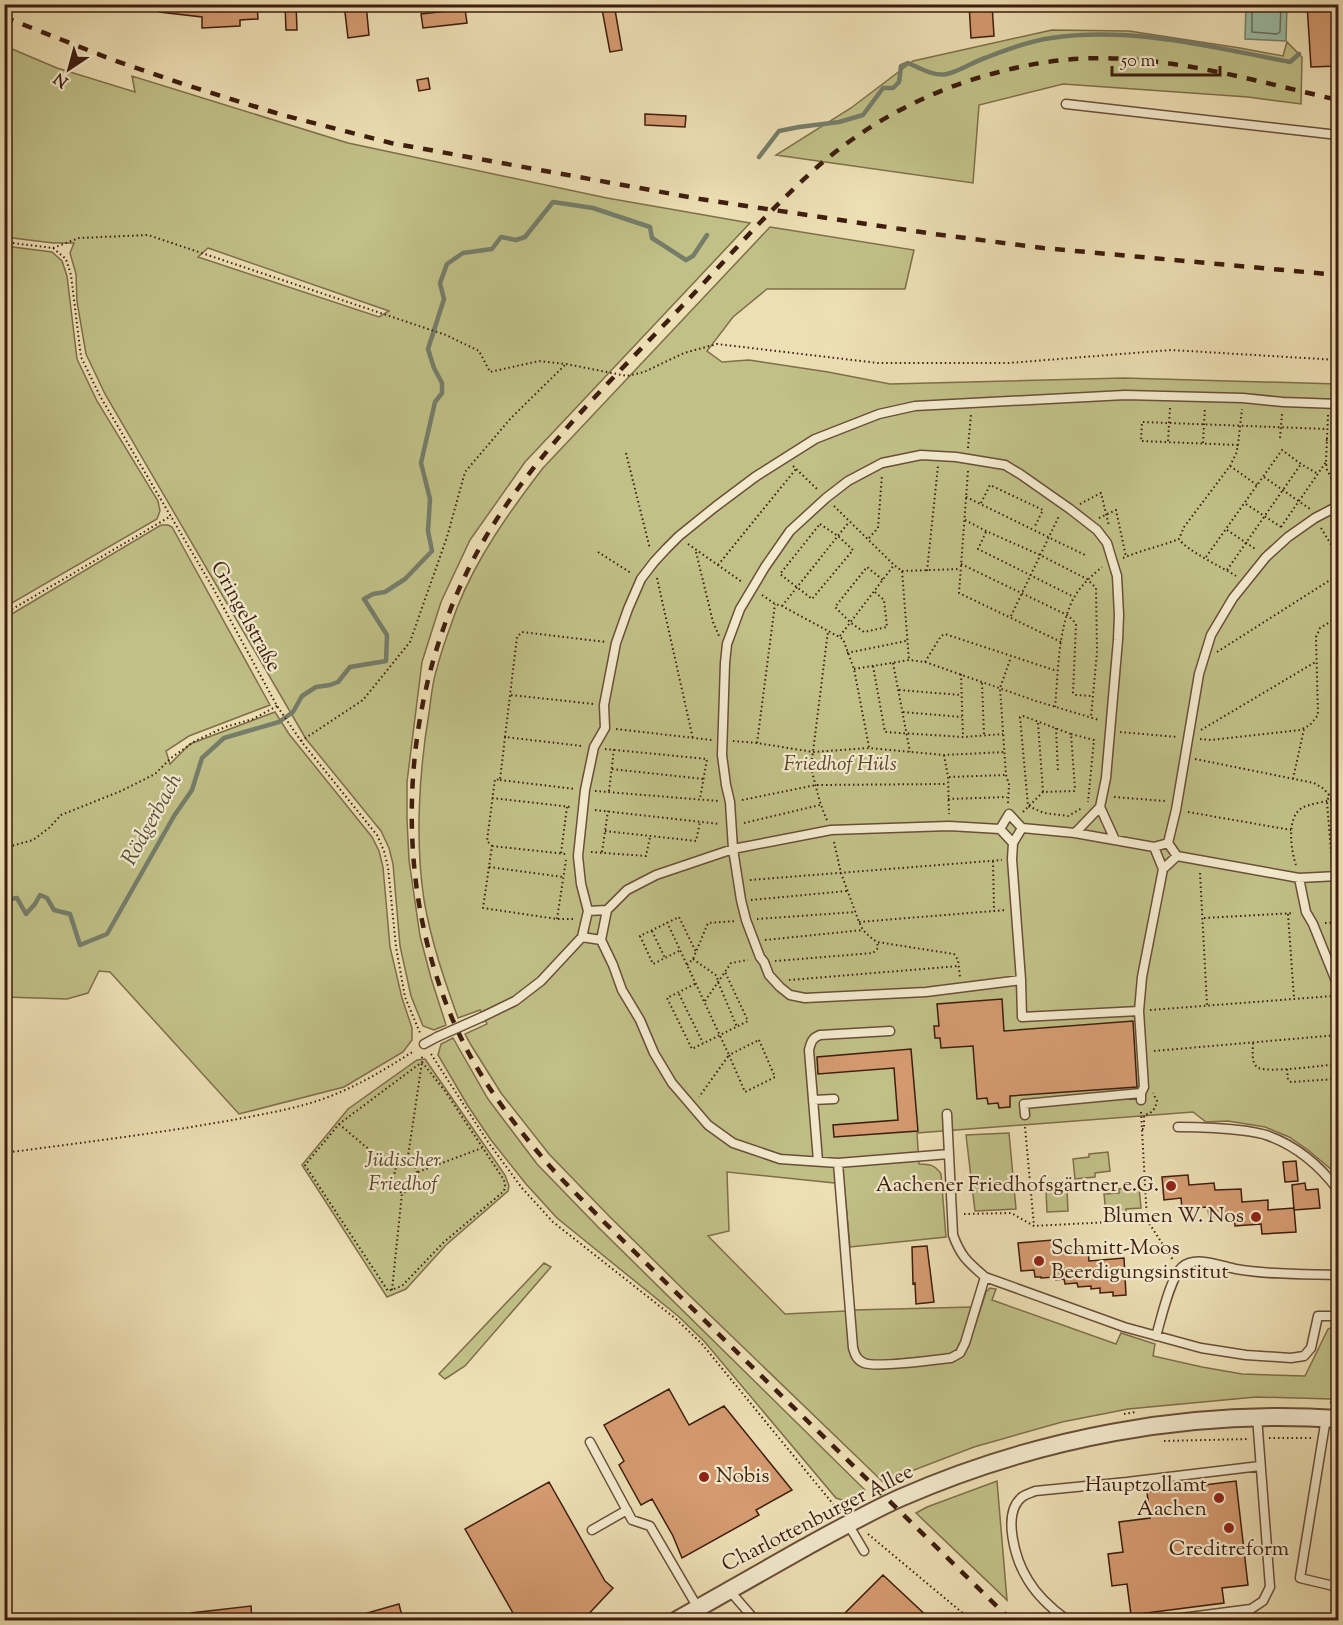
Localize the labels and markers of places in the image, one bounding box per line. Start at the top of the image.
place label: Aachener Friedhofsgärtner e.G. [876,1171,1159,1201]
marker: Aachener Friedhofsgärtner e.G. [1164,1179,1178,1193]
place label: Blumen W. Nos [1103,1202,1244,1232]
marker: Blumen W. Nos [1249,1210,1263,1224]
place label: Schmitt-Moos Beerdigungsinstitut [1051,1234,1229,1288]
marker: Schmitt-Moos Beerdigungsinstitut [1032,1254,1046,1268]
place label: Nobis [716,1462,769,1492]
marker: Nobis [697,1470,711,1484]
place label: Hauptzollamt Aachen [1085,1471,1207,1525]
marker: Hauptzollamt Aachen [1212,1491,1226,1505]
marker: Creditreform [1222,1521,1236,1535]
place label: Creditreform [1169,1535,1289,1565]

